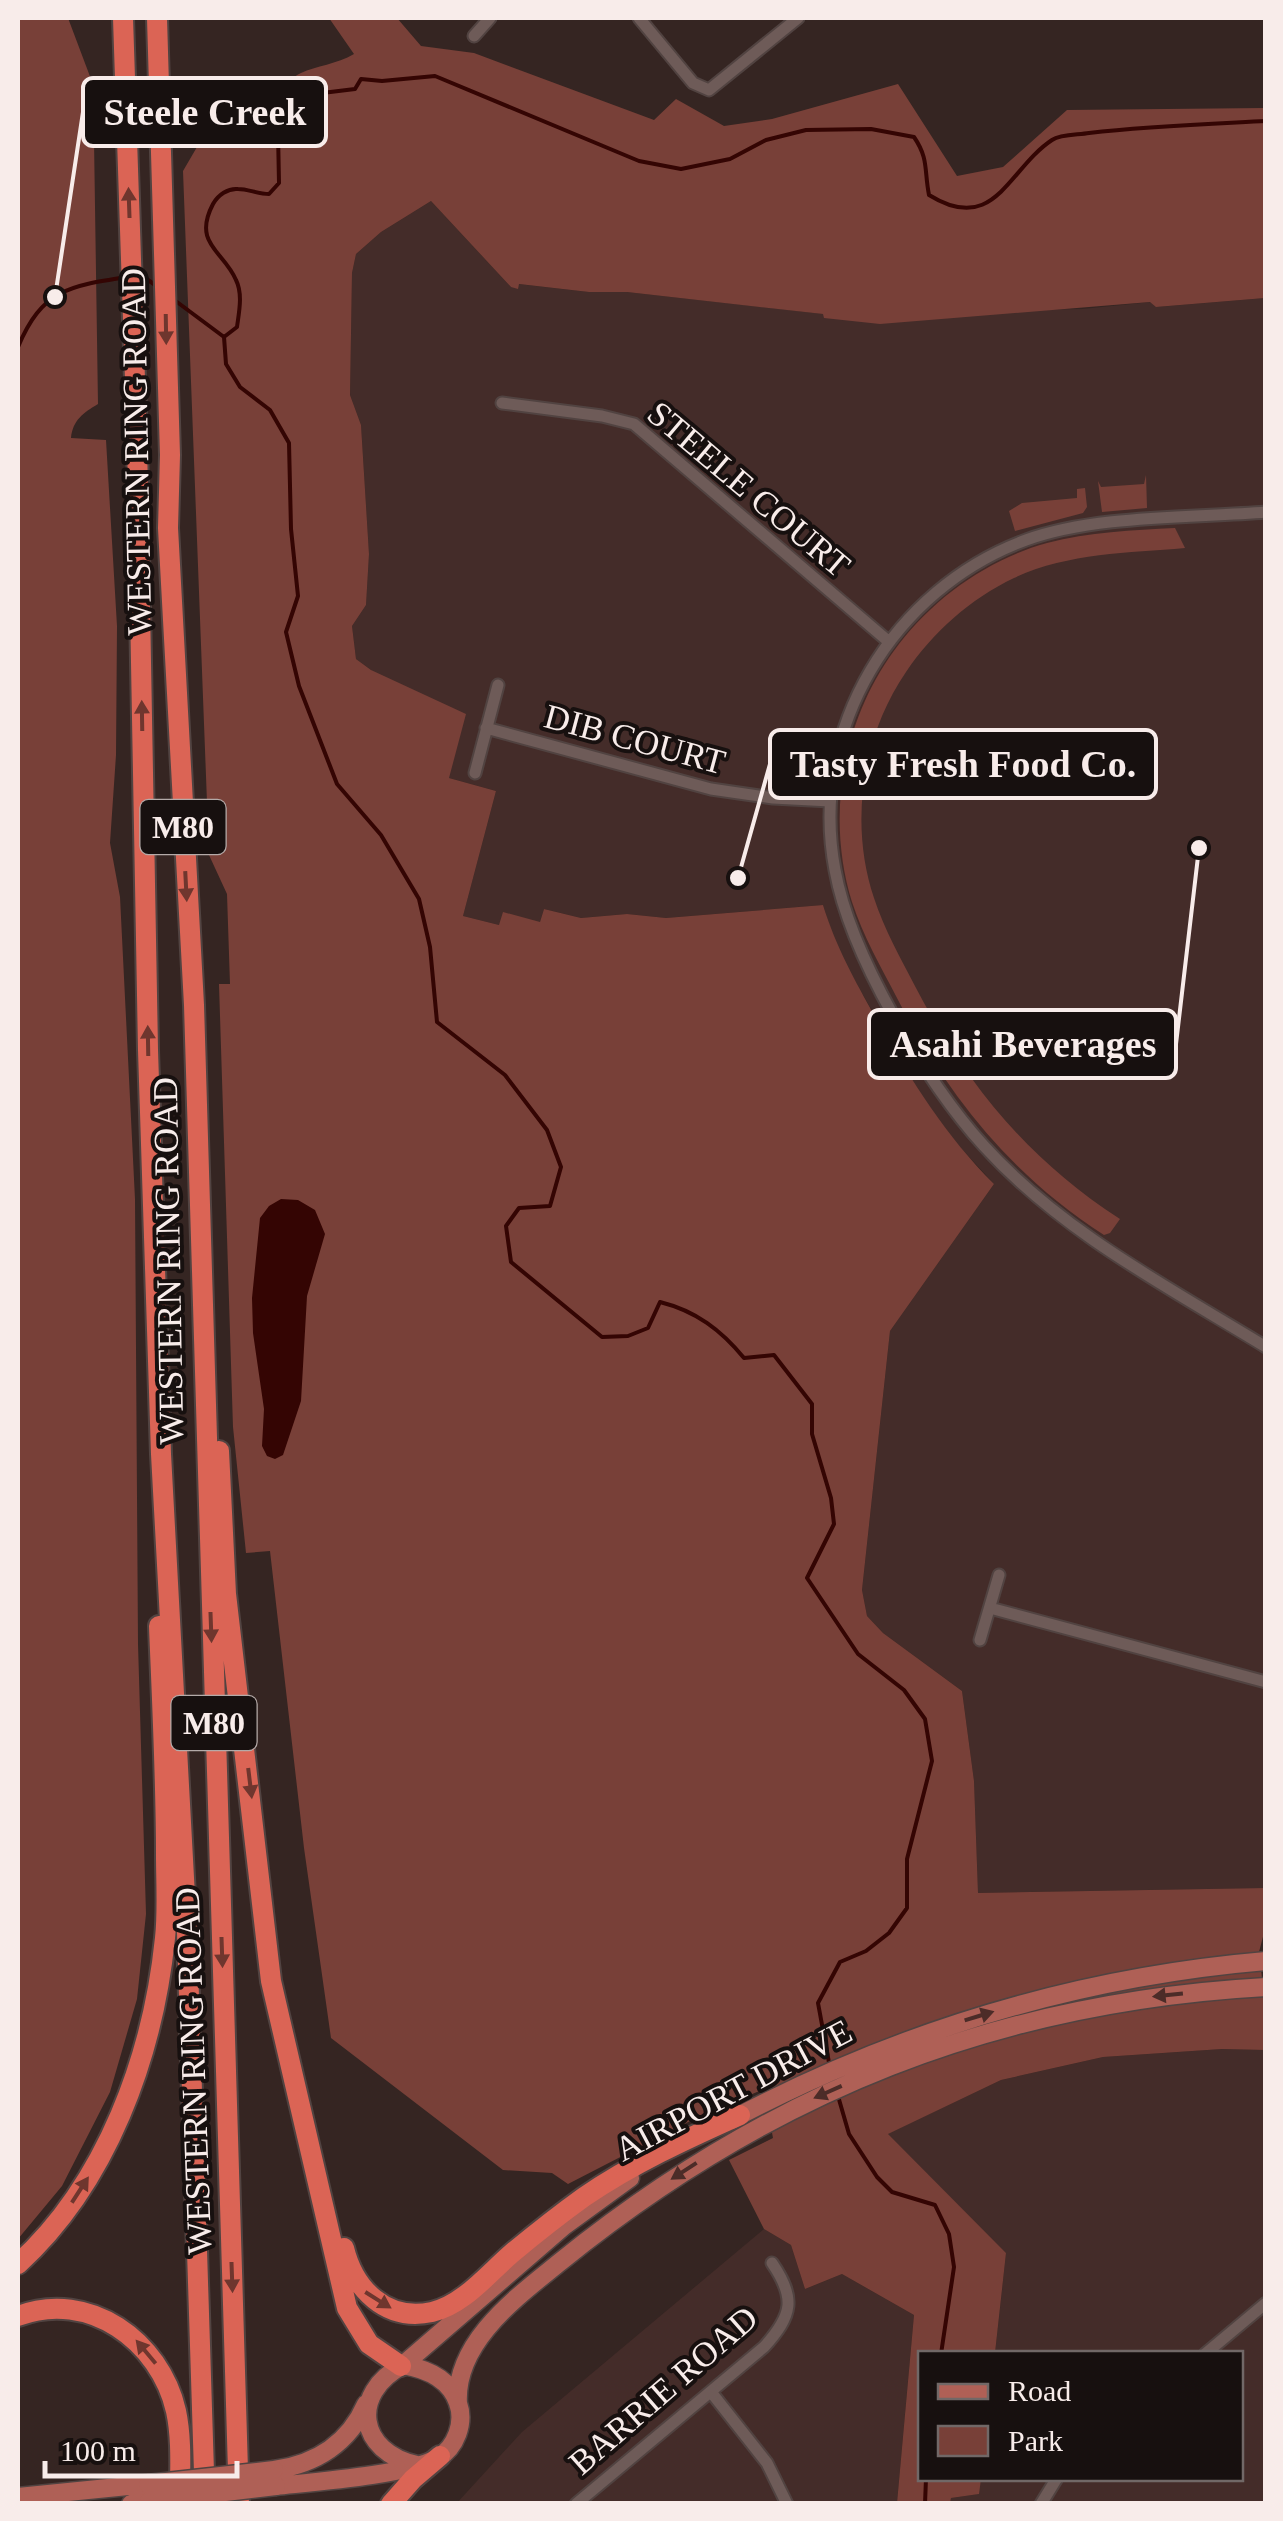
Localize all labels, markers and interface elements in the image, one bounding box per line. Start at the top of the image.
callout: Steele Creek [83,78,326,146]
text: Steele Creek [104,91,307,133]
one-way arrow [121,186,137,218]
street label: WESTERN RING ROAD [114,268,159,636]
one-way arrow [159,314,175,346]
street label: STEELE COURT [640,394,858,585]
street label: DIB COURT [540,697,730,782]
one-way arrow [133,700,149,732]
callout: Tasty Fresh Food Co. [770,730,1156,798]
text: Tasty Fresh Food Co. [790,743,1136,785]
road number: M80 [140,800,226,854]
one-way arrow [179,870,195,902]
callout: Asahi Beverages [869,1010,1176,1078]
text: Asahi Beverages [889,1023,1157,1065]
one-way arrow [139,1025,155,1057]
street label: WESTERN RING ROAD [146,1077,191,1445]
one-way arrow [203,1612,219,1644]
road number: M80 [172,1696,256,1750]
one-way arrow [242,1768,258,1799]
street label: WESTERN RING ROAD [168,1887,219,2255]
one-way arrow [214,1936,230,1968]
one-way arrow [1152,1987,1184,2003]
one-way arrow [964,2008,995,2023]
street label: AIRPORT DRIVE [608,2012,858,2169]
one-way arrow [813,2084,843,2100]
one-way arrow [671,2161,698,2179]
one-way arrow [70,2176,88,2203]
one-way arrow [225,2261,241,2293]
one-way arrow [364,2291,392,2308]
street label: BARRIE ROAD [561,2298,765,2483]
one-way arrow [135,2340,157,2365]
legend [918,2351,1243,2481]
text: Road [1008,2374,1071,2407]
scale bar [45,2416,238,2478]
text: Park [1008,2424,1063,2457]
text: 100 m [60,2434,136,2467]

